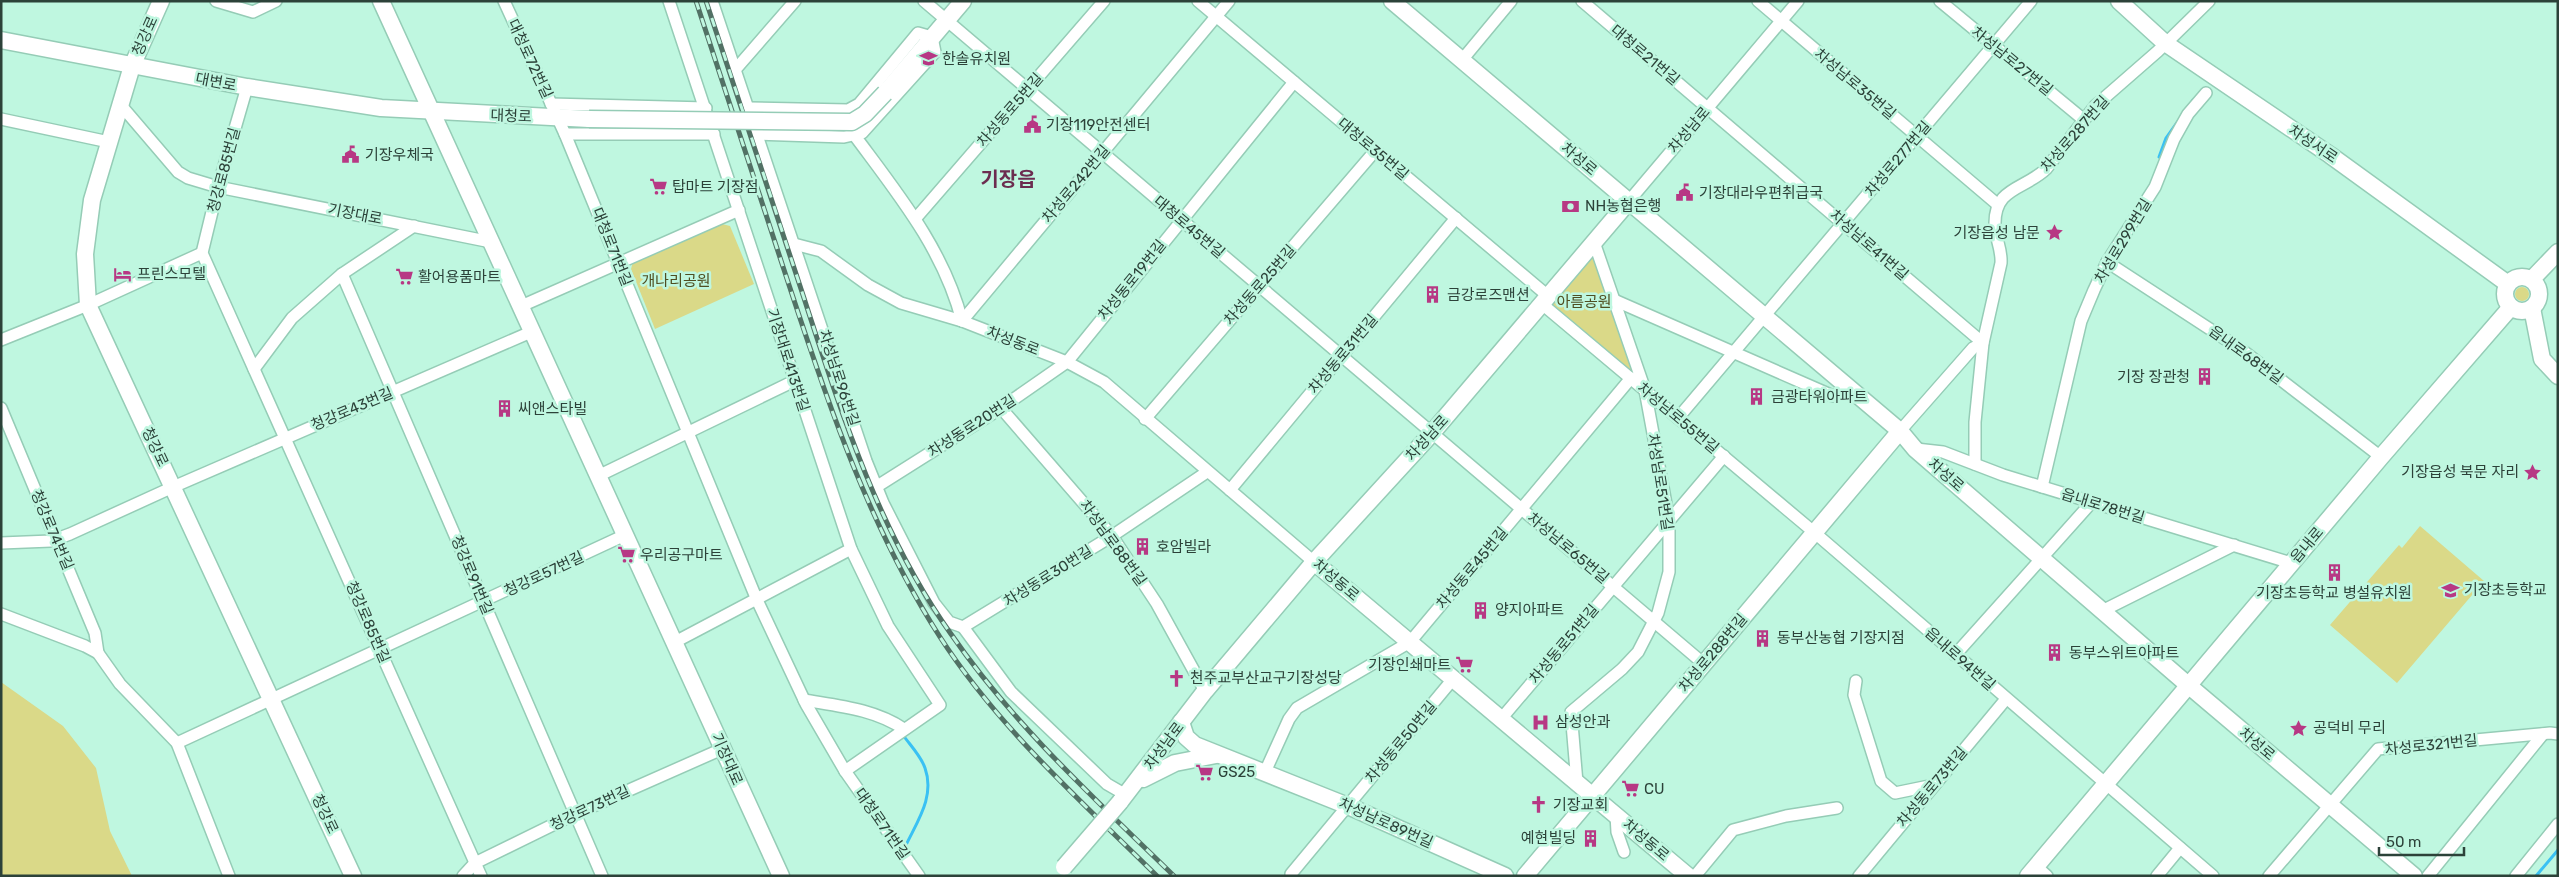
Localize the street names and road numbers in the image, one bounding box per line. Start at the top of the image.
street label: 청강로 [128,13,162,59]
street label: 대청로72번길 [504,16,556,102]
street label: 대청로21번길 [1607,21,1683,89]
street label: 차성남로27번길 [1968,23,2056,99]
street label: 차성남로35번길 [1811,45,1899,123]
street label: 대변로 [194,69,238,95]
street label: 차성동로5번길 [973,69,1047,151]
street label: 차성로287번길 [2037,92,2113,176]
street label: 차성남로 [1664,103,1714,157]
street label: 대청로 [490,106,532,126]
street label: 대청로35번길 [1334,114,1412,184]
street label: 차성로277번길 [1861,118,1935,200]
street label: 차성서로 [2285,121,2341,167]
street label: 청강로85번길 [204,125,244,215]
street label: 차성로 [1557,139,1601,179]
street label: 차성로242번길 [1038,142,1114,226]
street label: 대청로45번길 [1150,192,1228,262]
street label: 차성로299번길 [2091,195,2155,287]
street label: 기장대로 [326,200,384,228]
street label: 대청로71번길 [588,205,636,289]
street label: 차성남로41번길 [1826,206,1912,284]
street label: 차성동로19번길 [1094,236,1170,324]
street label: 차성동로25번길 [1220,241,1300,329]
street label: 기장대로413번길 [763,306,813,414]
street label: 차성동로31번길 [1305,311,1381,397]
street label: 읍내로68번길 [2205,322,2287,388]
street label: 차성동로 [984,323,1042,359]
street label: 차성남로96번길 [815,327,863,429]
street label: 차성남로55번길 [1634,379,1722,457]
street label: 청강로43번길 [308,384,396,434]
street label: 차성동로20번길 [925,391,1019,461]
street label: 차성남로 [1402,411,1452,465]
street label: 청강로 [138,424,172,470]
street label: 차성남로51번길 [1643,432,1677,532]
street label: 차성로 [1924,455,1968,495]
street label: 읍내로78번길 [2059,485,2147,527]
street label: 청강로74번길 [27,487,77,573]
street label: 차성남로88번길 [1076,496,1150,590]
street label: 차성남로65번길 [1524,509,1612,587]
street label: 읍내로 [2287,523,2327,567]
street label: 차성동로45번길 [1433,524,1511,612]
street label: 청강로91번길 [447,533,497,617]
street label: 차성동로30번길 [1000,542,1096,610]
street label: 청강로57번길 [501,548,587,600]
street label: 차성동로 [1309,555,1363,605]
street label: 청강로85번길 [342,578,394,666]
street label: 차성동로51번길 [1526,601,1602,687]
street label: 차성로288번길 [1675,610,1751,696]
street label: 읍내로94번길 [1921,624,1999,694]
street label: 차성동로50번길 [1362,697,1440,787]
street label: 차성남로 [1140,719,1188,773]
street label: 차성로 [2235,724,2279,764]
street label: 기장대로 [708,730,746,788]
street label: 차성로321번길 [2384,731,2478,759]
street label: 차성동로73번길 [1893,743,1971,831]
street label: 청강로73번길 [547,782,633,834]
street label: 대청로71번길 [851,785,913,863]
street label: 청강로 [308,791,342,837]
street label: 차성남로89번길 [1336,794,1436,852]
street label: 차성동로 [1619,815,1673,865]

